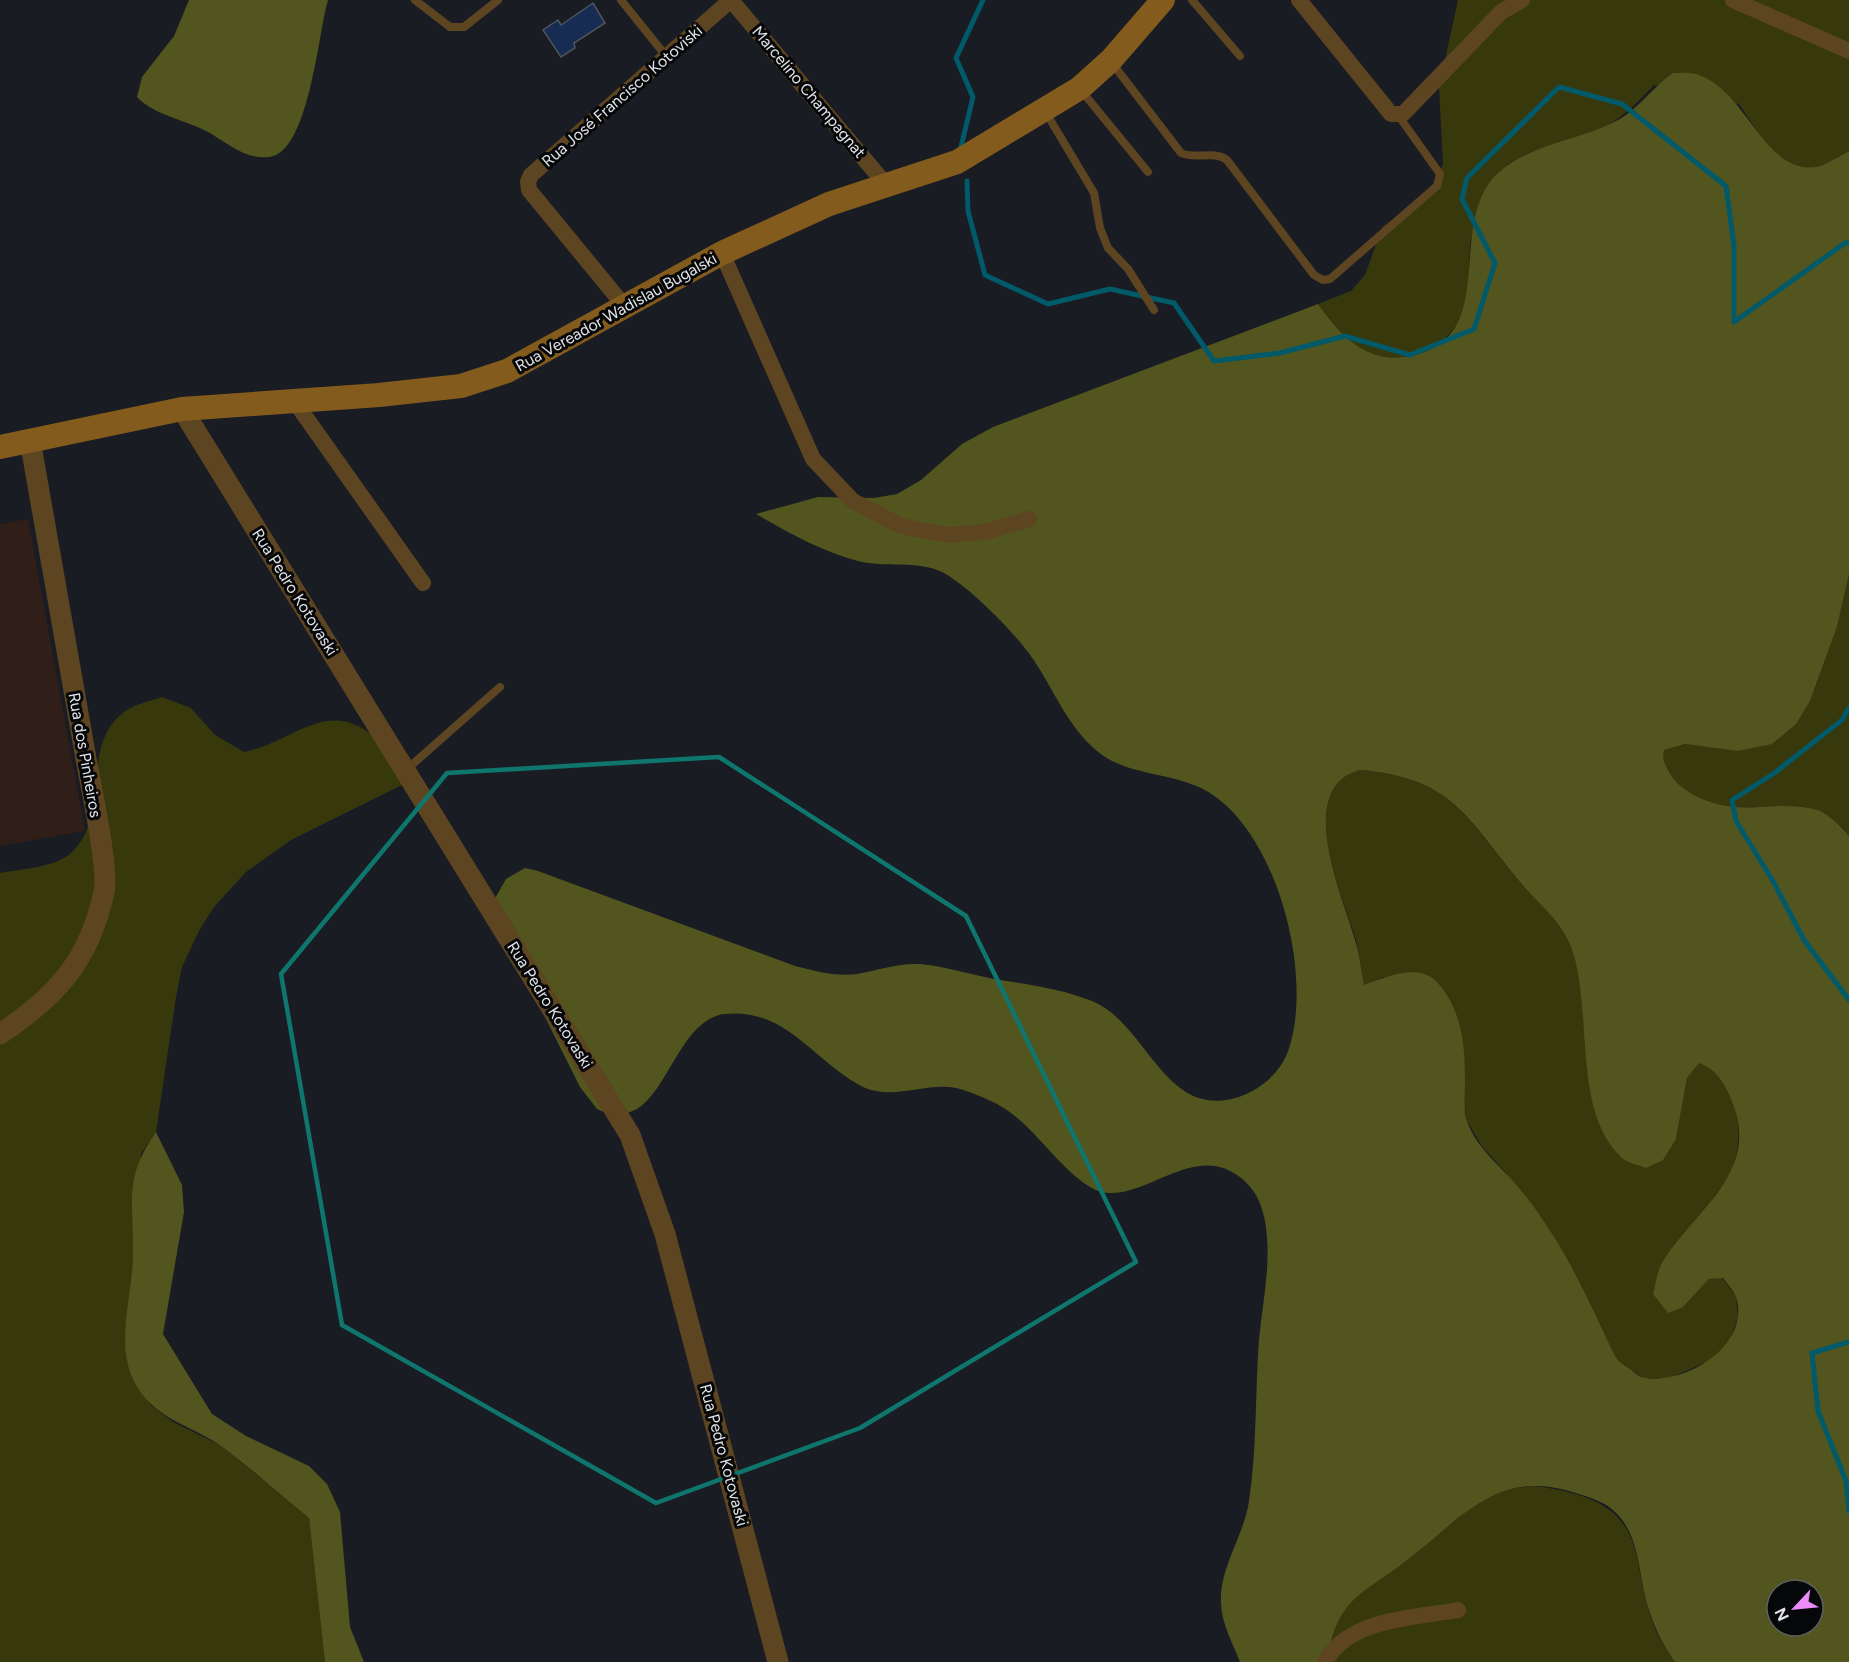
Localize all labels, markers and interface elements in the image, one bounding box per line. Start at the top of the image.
street label: Rua José Francisco Kotoviski [538,21,706,171]
street label: Marcelino Champagnat [748,22,870,162]
street label: Rua Vereador Wadislau Bugalski [512,249,720,375]
street label: Rua Pedro Kotovaski [248,525,342,659]
street label: Rua dos Pinheiros [65,691,105,819]
street label: Rua Pedro Kotovaski [503,938,597,1072]
street label: Rua Pedro Kotovaski [696,1382,752,1528]
north arrow [1765,1578,1825,1638]
text: N [1771,1605,1793,1624]

